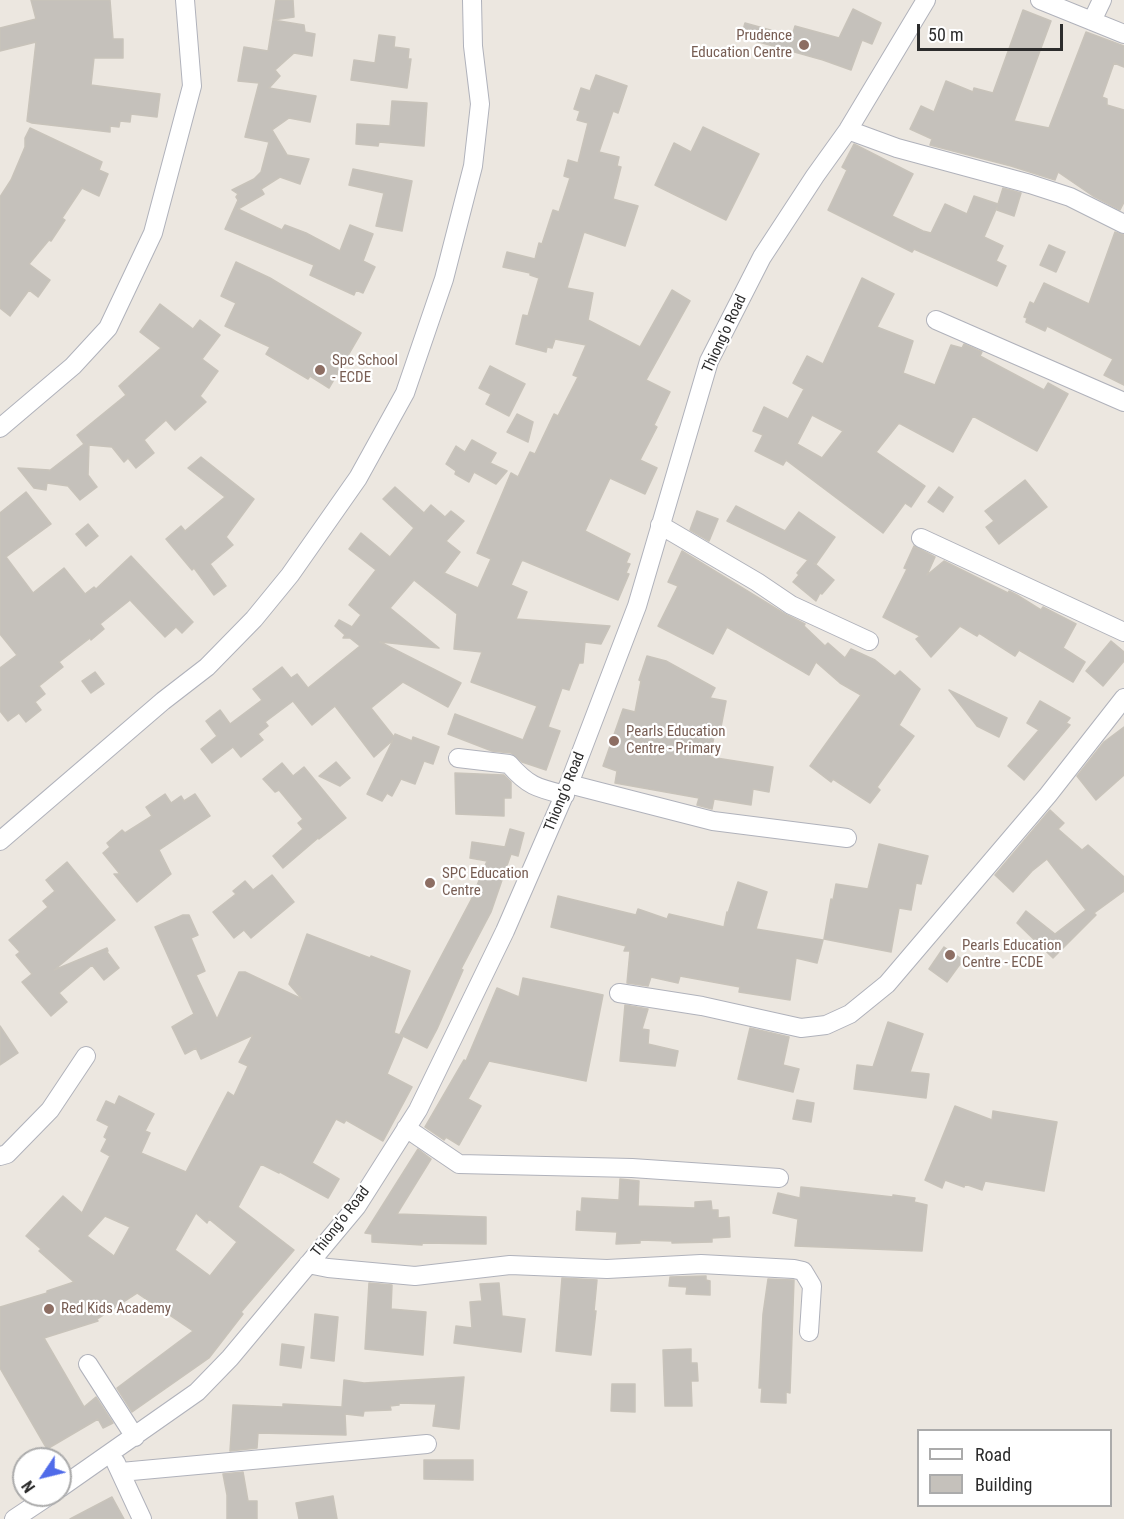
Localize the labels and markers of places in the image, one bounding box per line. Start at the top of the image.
place label: Prudence Education Centre [691,27,792,62]
marker: Prudence Education Centre [797,38,811,52]
place label: Spc School - ECDE [332,352,398,387]
marker: Spc School - ECDE [313,363,327,377]
place label: Pearls Education Centre - Primary [626,723,726,758]
marker: Pearls Education Centre - Primary [607,734,621,748]
place label: SPC Education Centre [442,865,529,900]
marker: SPC Education Centre [423,876,437,890]
place label: Pearls Education Centre - ECDE [962,937,1062,972]
marker: Pearls Education Centre - ECDE [943,948,957,962]
place label: Red Kids Academy [61,1300,171,1318]
marker: Red Kids Academy [42,1302,56,1316]

